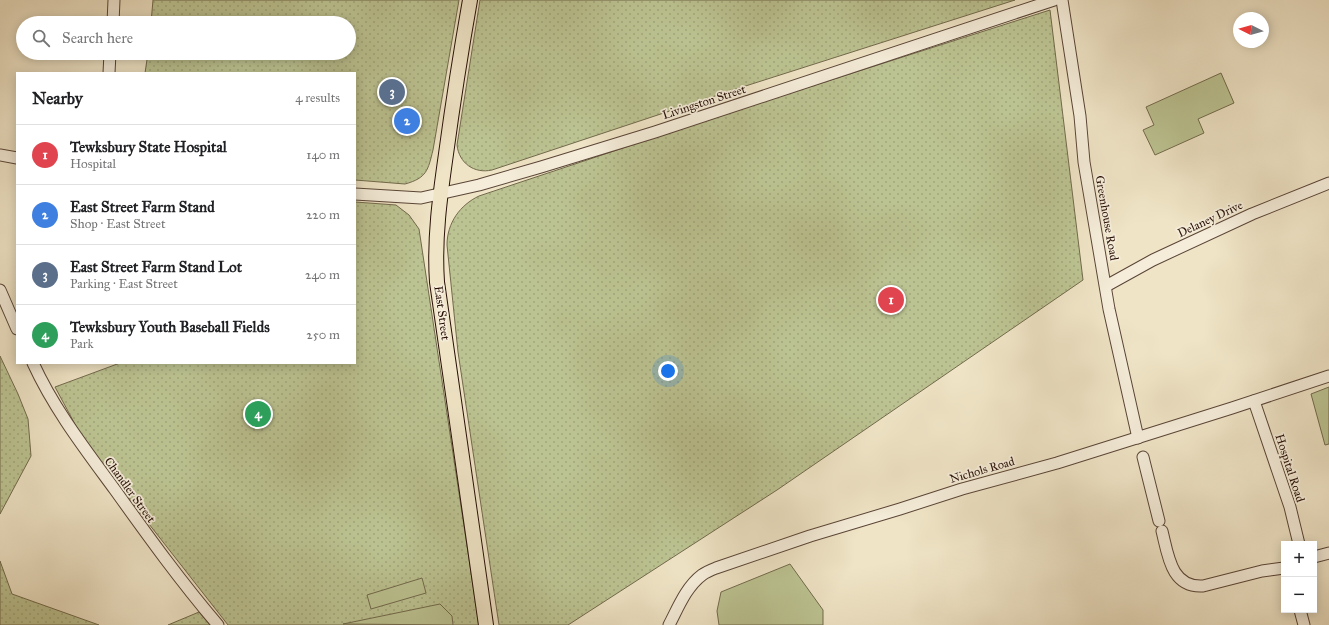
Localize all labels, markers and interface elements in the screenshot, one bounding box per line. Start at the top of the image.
north arrow [1233,12,1269,48]
search box [16,16,356,60]
icon: search [30,27,52,49]
text: Search here [62,29,133,47]
pin: 3 [379,77,405,107]
street label: Livingston Street [661,82,748,123]
text: Nearby [32,88,83,109]
text: 4 results [295,90,340,106]
pin: 2 [394,106,420,136]
text: Tewksbury State Hospital [70,138,227,156]
text: 1 [42,147,48,163]
text: 140 m [306,147,340,163]
text: Hospital [70,156,116,172]
street label: Greenhouse Road [1093,174,1121,262]
text: East Street Farm Stand [70,198,215,216]
street label: Delaney Drive [1175,198,1245,240]
text: 2 [42,207,48,223]
text: 220 m [306,207,340,223]
text: Shop · East Street [70,216,166,232]
text: East Street Farm Stand Lot [70,258,242,276]
text: 3 [42,267,48,283]
text: 240 m [305,267,340,283]
text: Parking · East Street [70,276,178,292]
street label: East Street [431,285,453,342]
pin: 1 [878,285,904,315]
text: Tewksbury Youth Baseball Fields [70,318,270,336]
text: 4 [41,327,49,343]
text: 250 m [306,327,340,343]
text: Park [70,336,94,352]
your location [658,361,678,381]
pin: 4 [245,399,271,429]
street label: Hospital Road [1272,432,1308,504]
street label: Nichols Road [948,454,1016,486]
street label: Chandler Street [102,455,159,526]
map controls [1281,541,1317,613]
button: + [1281,541,1317,577]
button: − [1281,577,1317,613]

